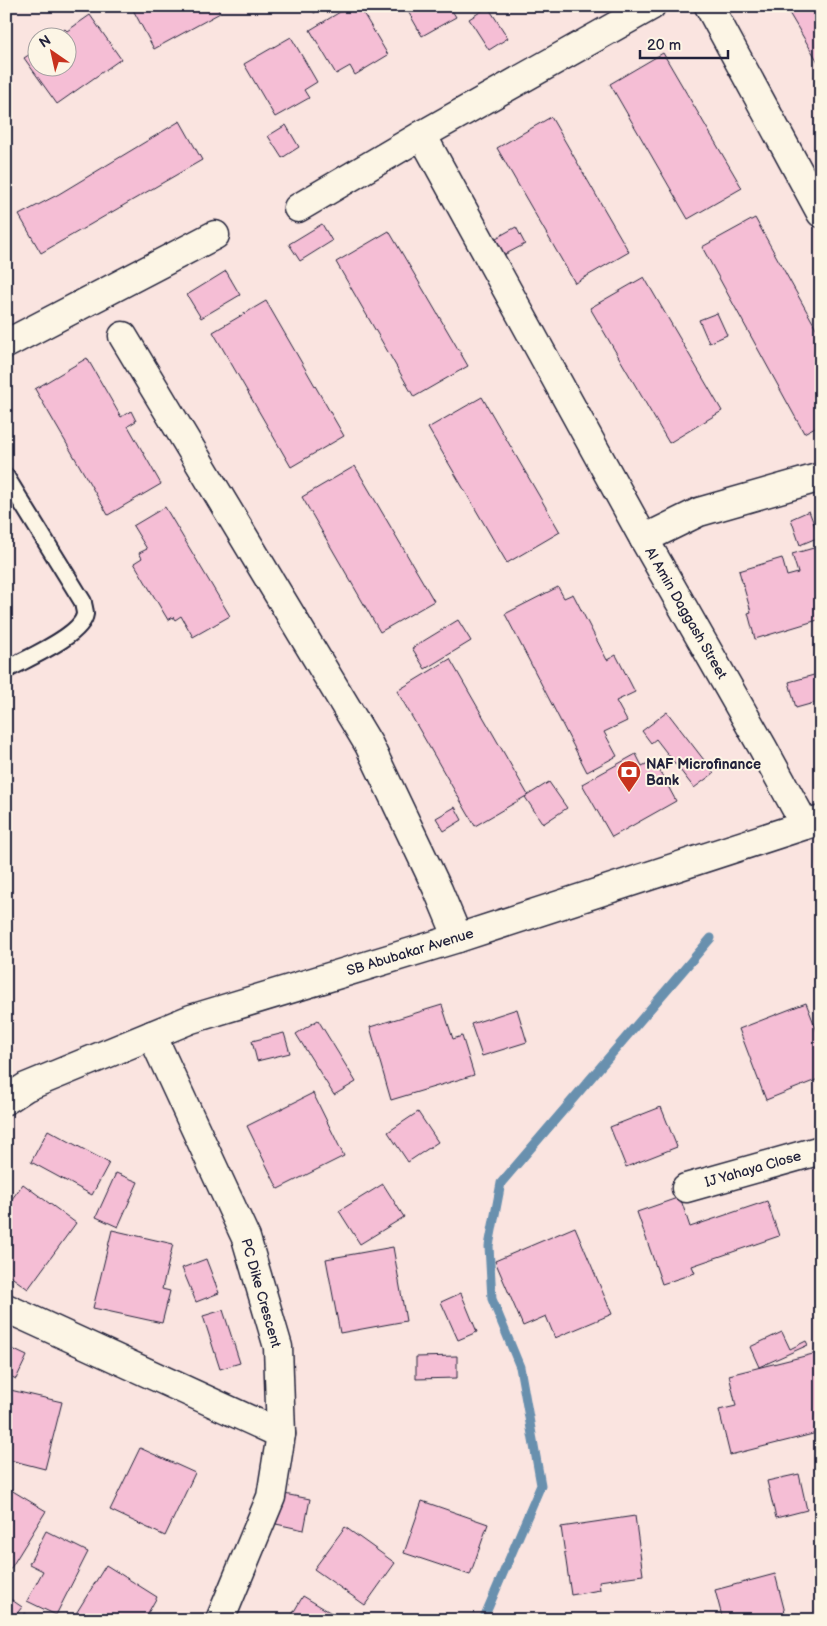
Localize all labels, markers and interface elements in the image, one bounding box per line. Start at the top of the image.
north arrow [28,28,78,78]
scale bar [640,28,727,60]
text: N [36,32,54,52]
text: 20 m [647,36,681,55]
street label: Al Amin Daggash Street [641,544,731,682]
place label: NAF Microfinance Bank [646,756,761,789]
bank icon: NAF Microfinance Bank [616,759,642,793]
street label: SB Abubakar Avenue [344,925,476,979]
street label: IJ Yahaya Close [703,1147,803,1191]
street label: PC Dike Crescent [237,1237,285,1350]

